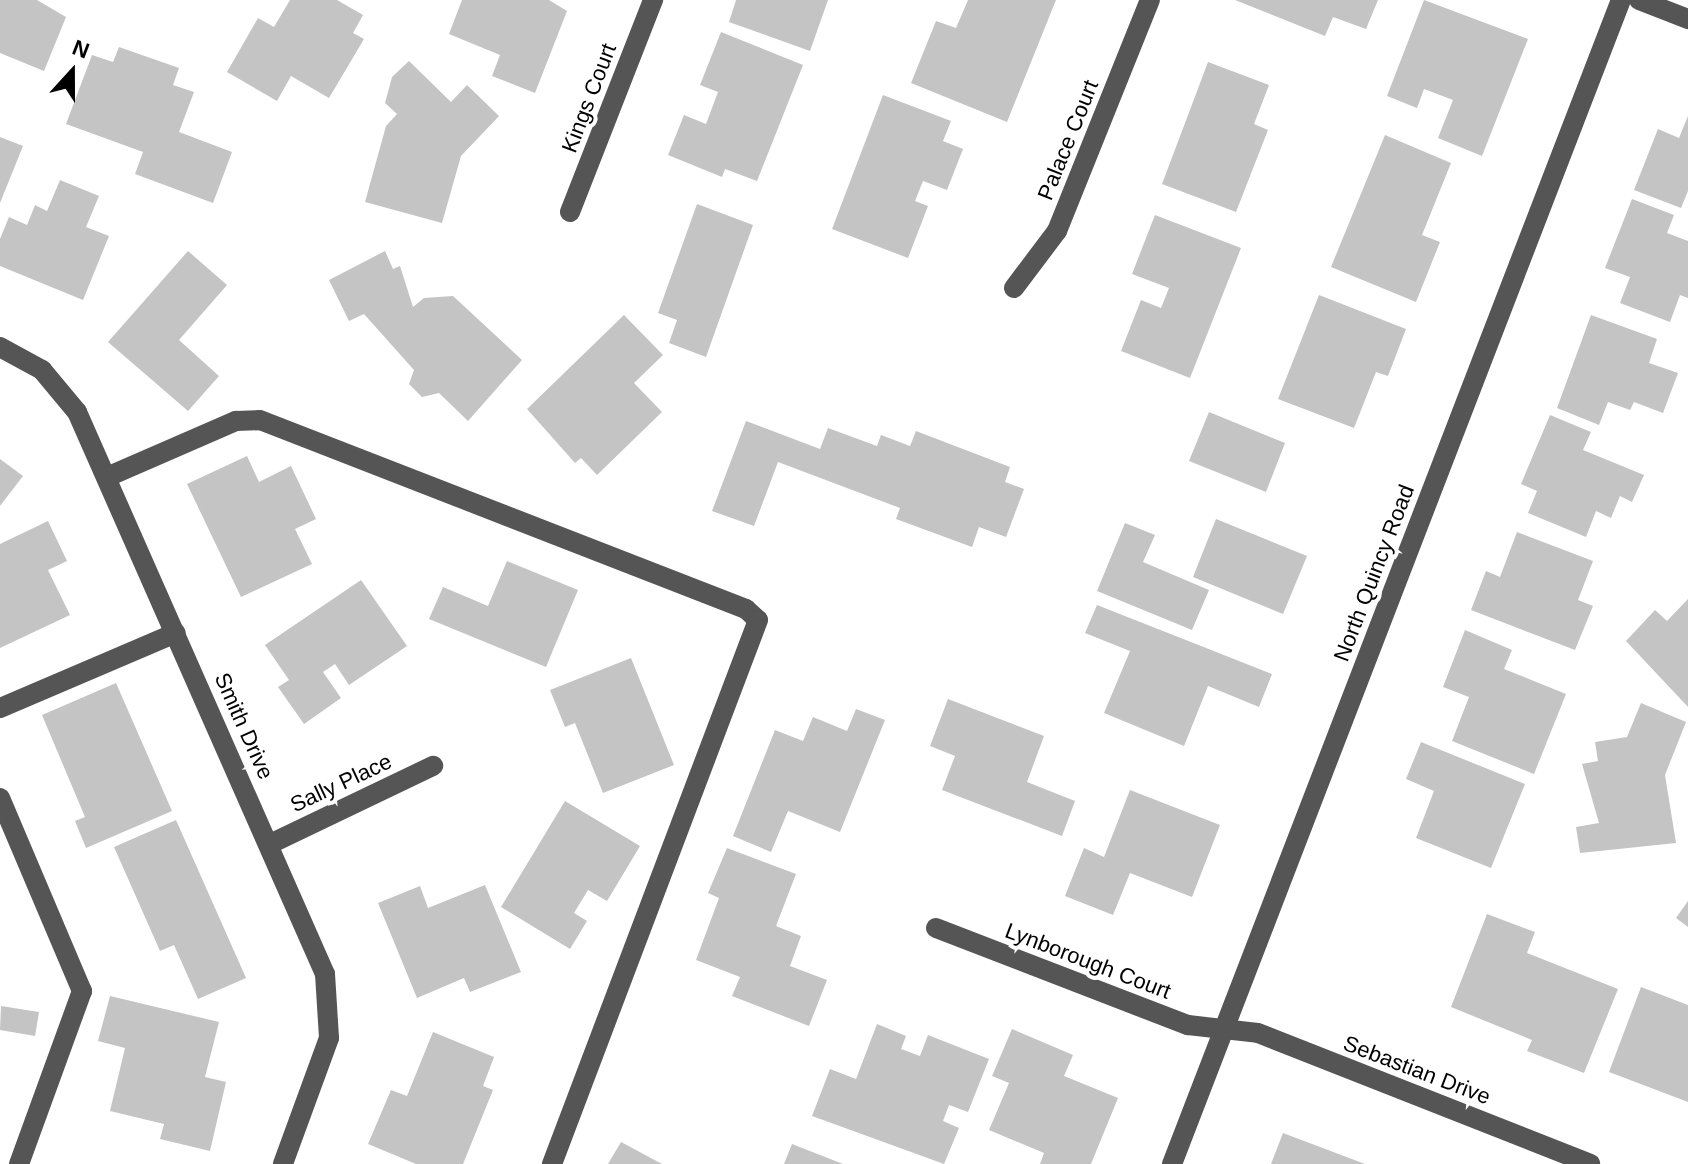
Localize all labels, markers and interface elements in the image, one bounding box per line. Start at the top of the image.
north arrow [32,32,112,112]
text: N [69,35,93,64]
street label: Kings Court [556,40,622,156]
street label: Palace Court [1032,76,1104,204]
street label: North Quincy Road [1328,481,1420,665]
street label: Smith Drive [209,669,279,783]
street label: Sally Place [286,748,396,818]
street label: Lynborough Court [1001,917,1175,1005]
street label: Sebastian Drive [1340,1030,1494,1110]

